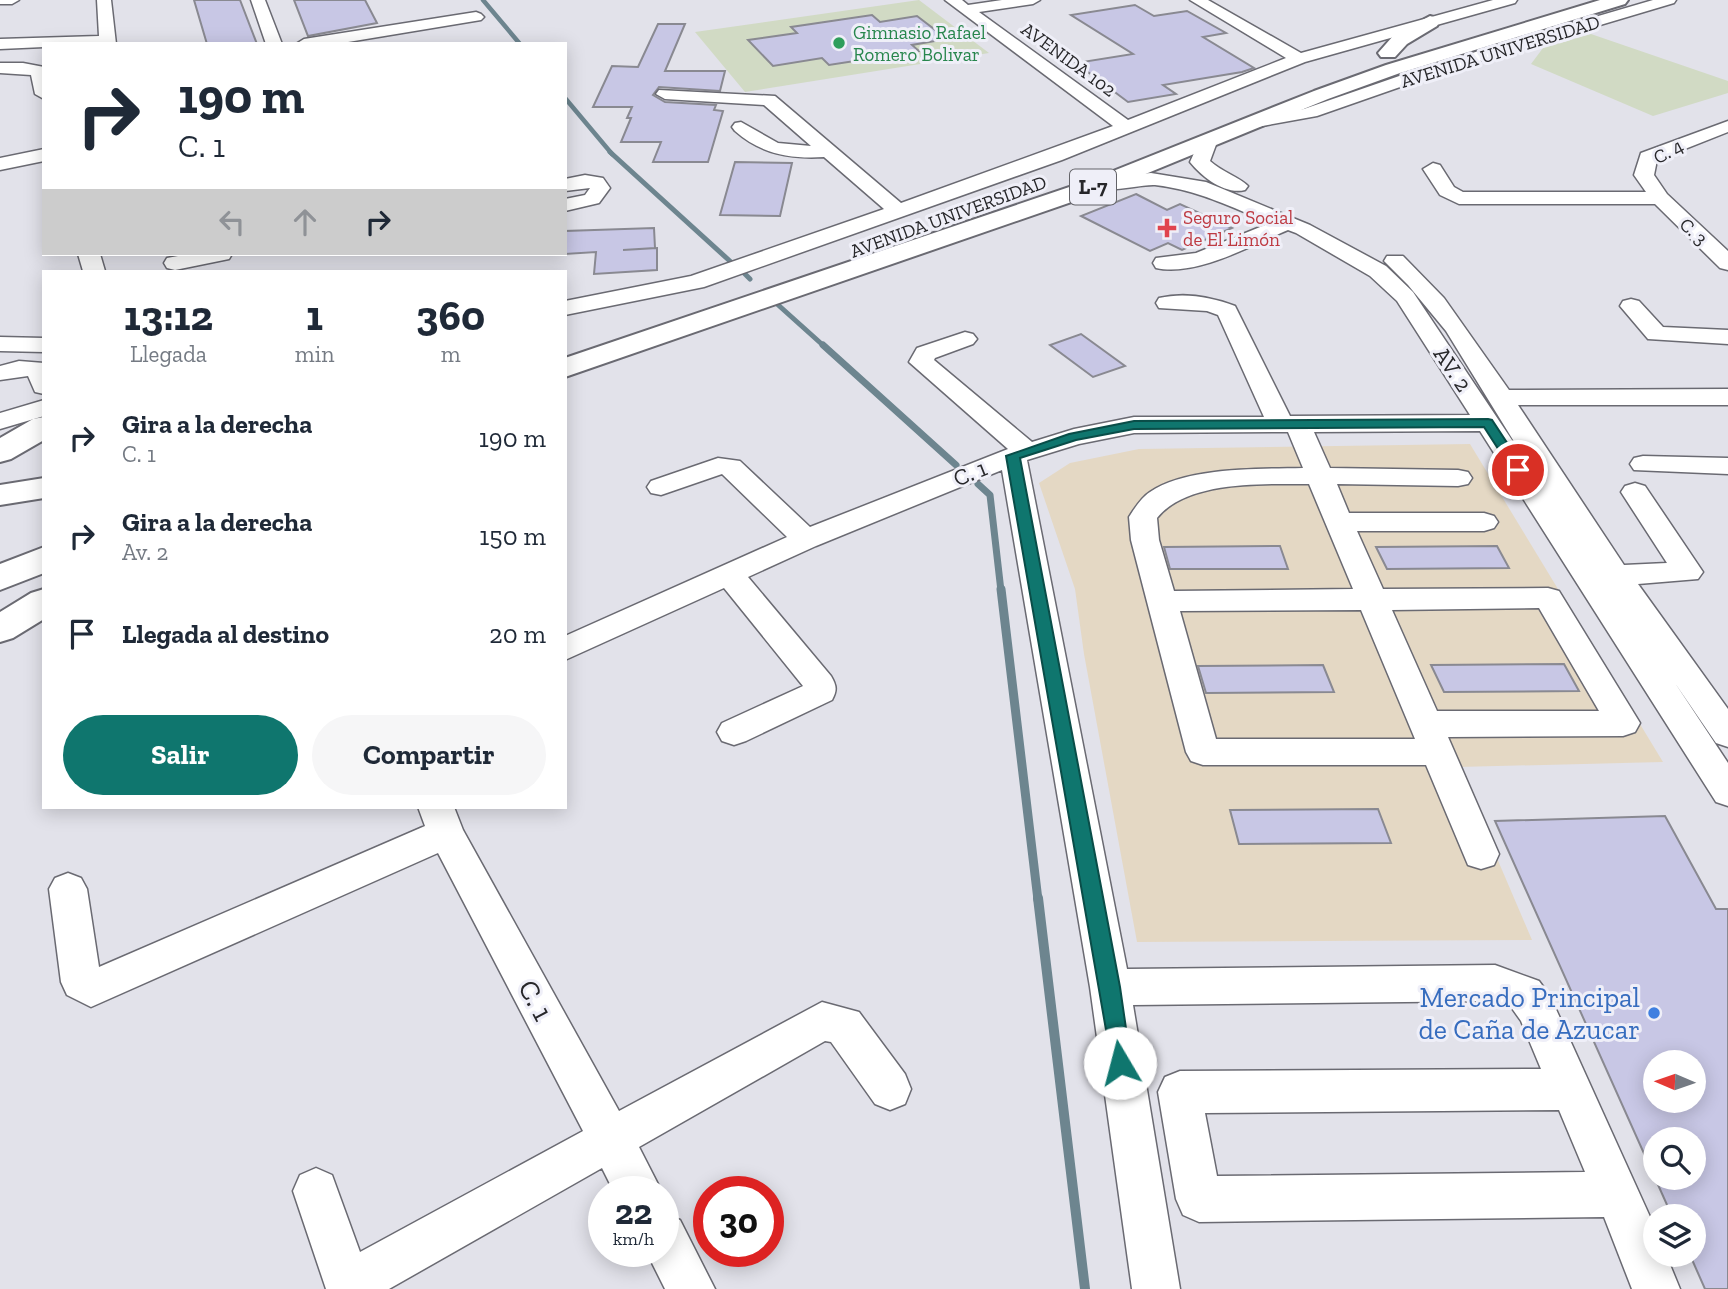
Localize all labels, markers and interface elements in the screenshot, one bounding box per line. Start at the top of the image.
street label: AVENIDA UNIVERSIDAD [1398,10,1603,93]
street label: AVENIDA 102 [1017,17,1121,101]
place label: Gimnasio Rafael Romero Bolivar [853,21,986,66]
marker: Gimnasio Rafael Romero Bolivar [831,35,847,51]
text: 190 m [178,67,304,126]
icon: right [63,70,154,161]
text: C. 1 [178,127,225,165]
street label: C. 4 [1649,134,1687,169]
street label: AVENIDA UNIVERSIDAD [847,170,1049,263]
road number: L-7 [1070,170,1116,204]
icon: left [213,203,251,241]
icon: ahead [286,203,324,241]
icon: right [359,203,397,241]
place label: Seguro Social de El Limón [1183,206,1293,251]
street label: C. 3 [1675,213,1712,250]
marker: Seguro Social de El Limón [1157,218,1177,238]
text: 13:12 [124,290,213,341]
text: 1 [306,290,323,341]
text: 360 [416,290,485,341]
text: Llegada [130,340,207,368]
text: min [295,340,334,368]
text: m [441,340,461,368]
street label: AV. 2 [1428,341,1478,397]
text: Gira a la derecha [122,408,312,440]
icon: right [63,419,101,457]
text: 190 m [479,422,546,454]
text: C. 1 [122,440,156,468]
pin [1488,440,1548,500]
icon: arrive [1499,451,1537,489]
street label: C. 1 [949,454,991,492]
text: Gira a la derecha [122,506,312,538]
icon: right [63,517,101,555]
text: 150 m [479,520,546,552]
text: Av. 2 [122,538,168,566]
icon: arrive [63,615,101,653]
text: Llegada al destino [122,618,329,650]
text: 20 m [489,618,546,650]
button: Salir [63,715,298,795]
button: Compartir [312,715,546,795]
street label: C. 1 [511,974,560,1026]
place label: Mercado Principal de Caña de Azucar [1418,981,1640,1046]
marker: Mercado Principal de Caña de Azucar [1646,1005,1662,1021]
position arrow [1083,1026,1157,1100]
north arrow [1643,1050,1706,1113]
map controls [1643,1050,1706,1267]
button: search [1643,1127,1706,1190]
speed limit sign: 30 [693,1176,784,1267]
text: 22 [615,1191,652,1233]
button: layers [1643,1204,1706,1267]
text: km/h [613,1228,654,1250]

